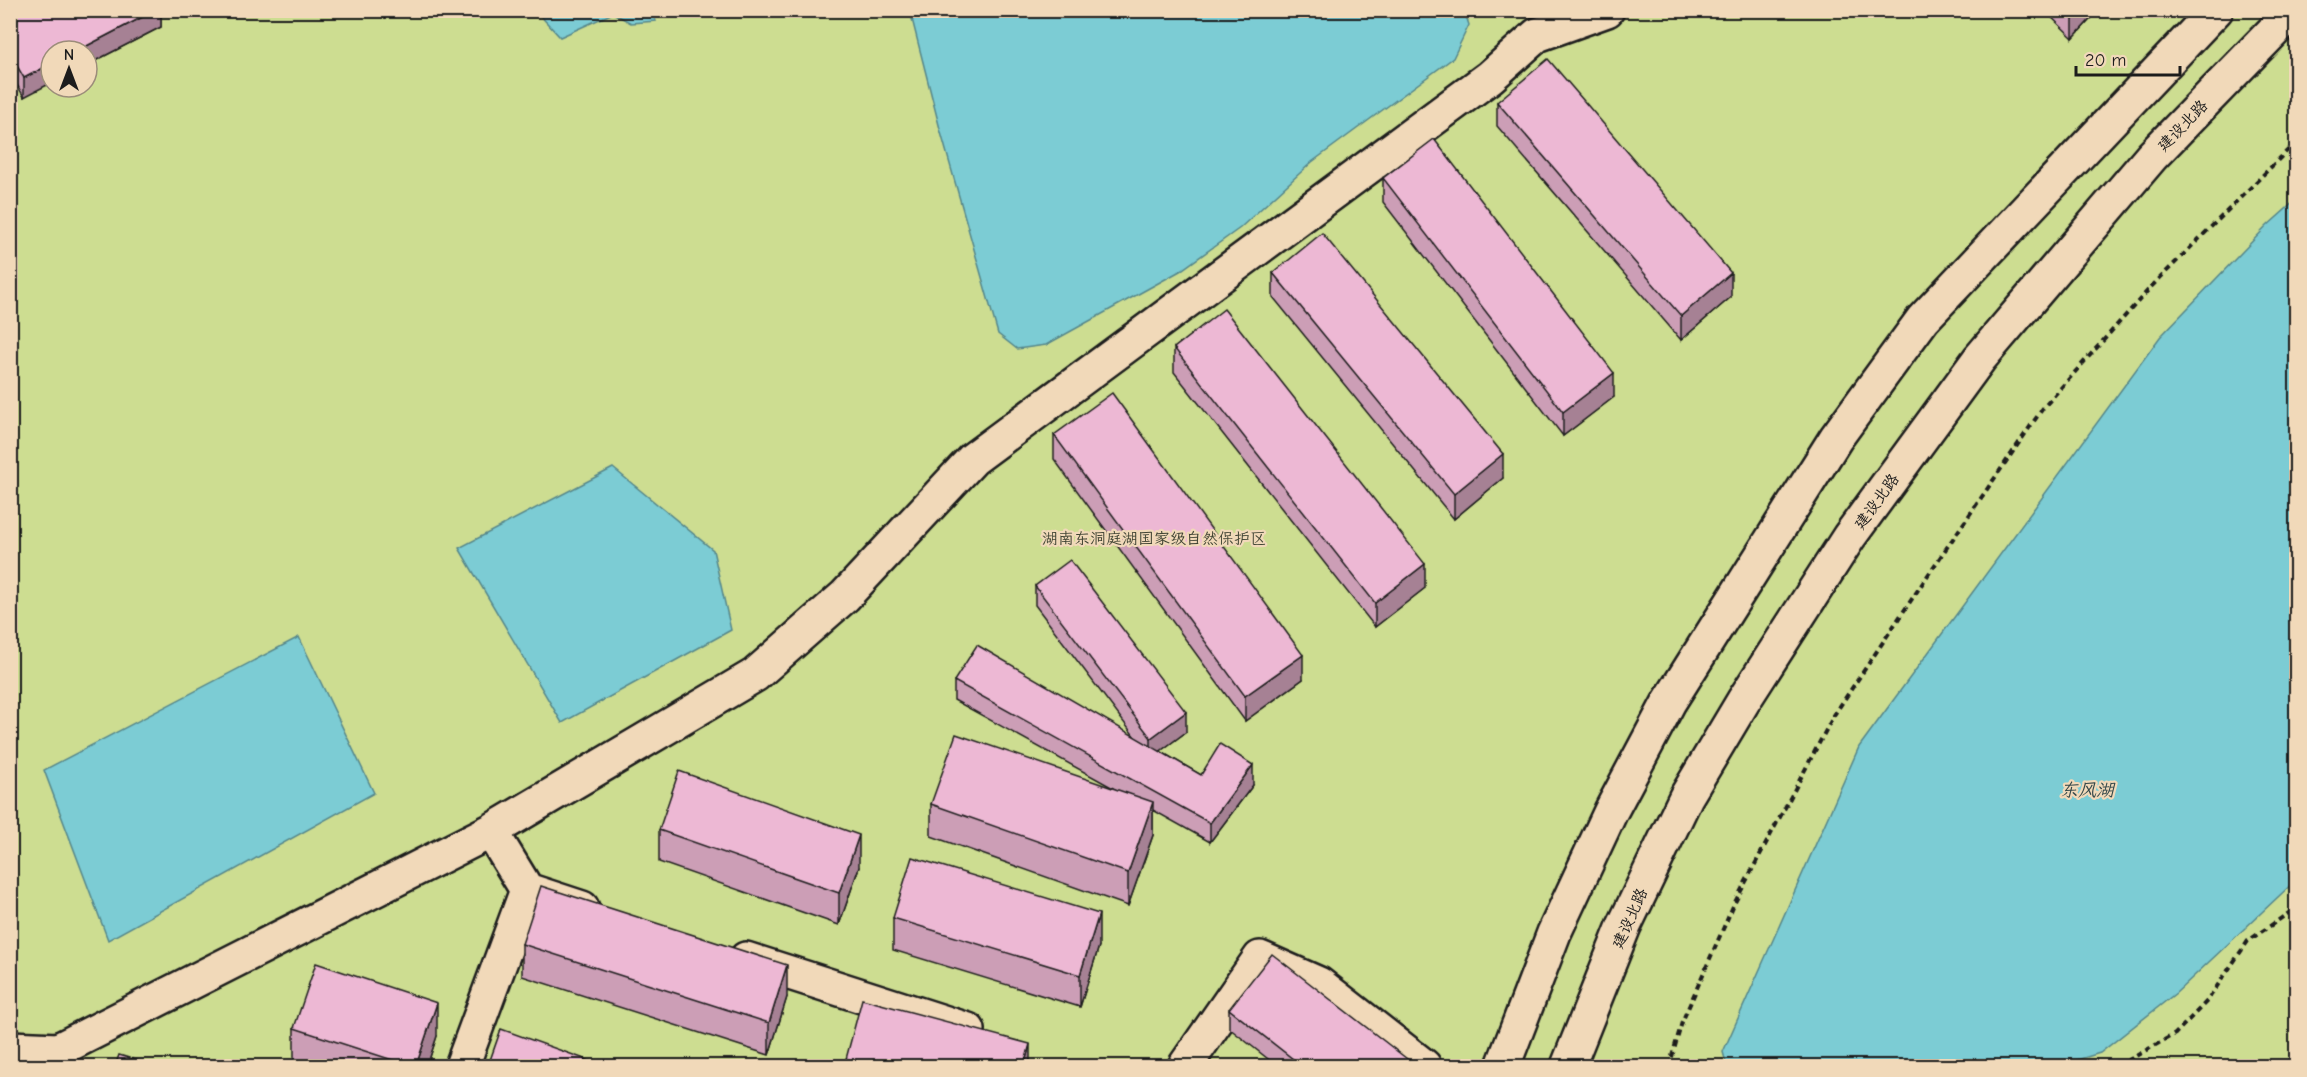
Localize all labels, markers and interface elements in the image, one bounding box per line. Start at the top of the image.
north arrow [39,39,99,99]
scale bar [2076,39,2180,77]
text: N [64,46,74,64]
text: 20 m [2085,50,2126,71]
street label: 建设北路 [2154,96,2211,155]
street label: 建设北路 [1851,470,1903,533]
park label: 湖南东洞庭湖国家级自然保护区 [1042,530,1266,548]
water label: 东风湖 [2060,780,2116,801]
street label: 建设北路 [1609,886,1651,951]

